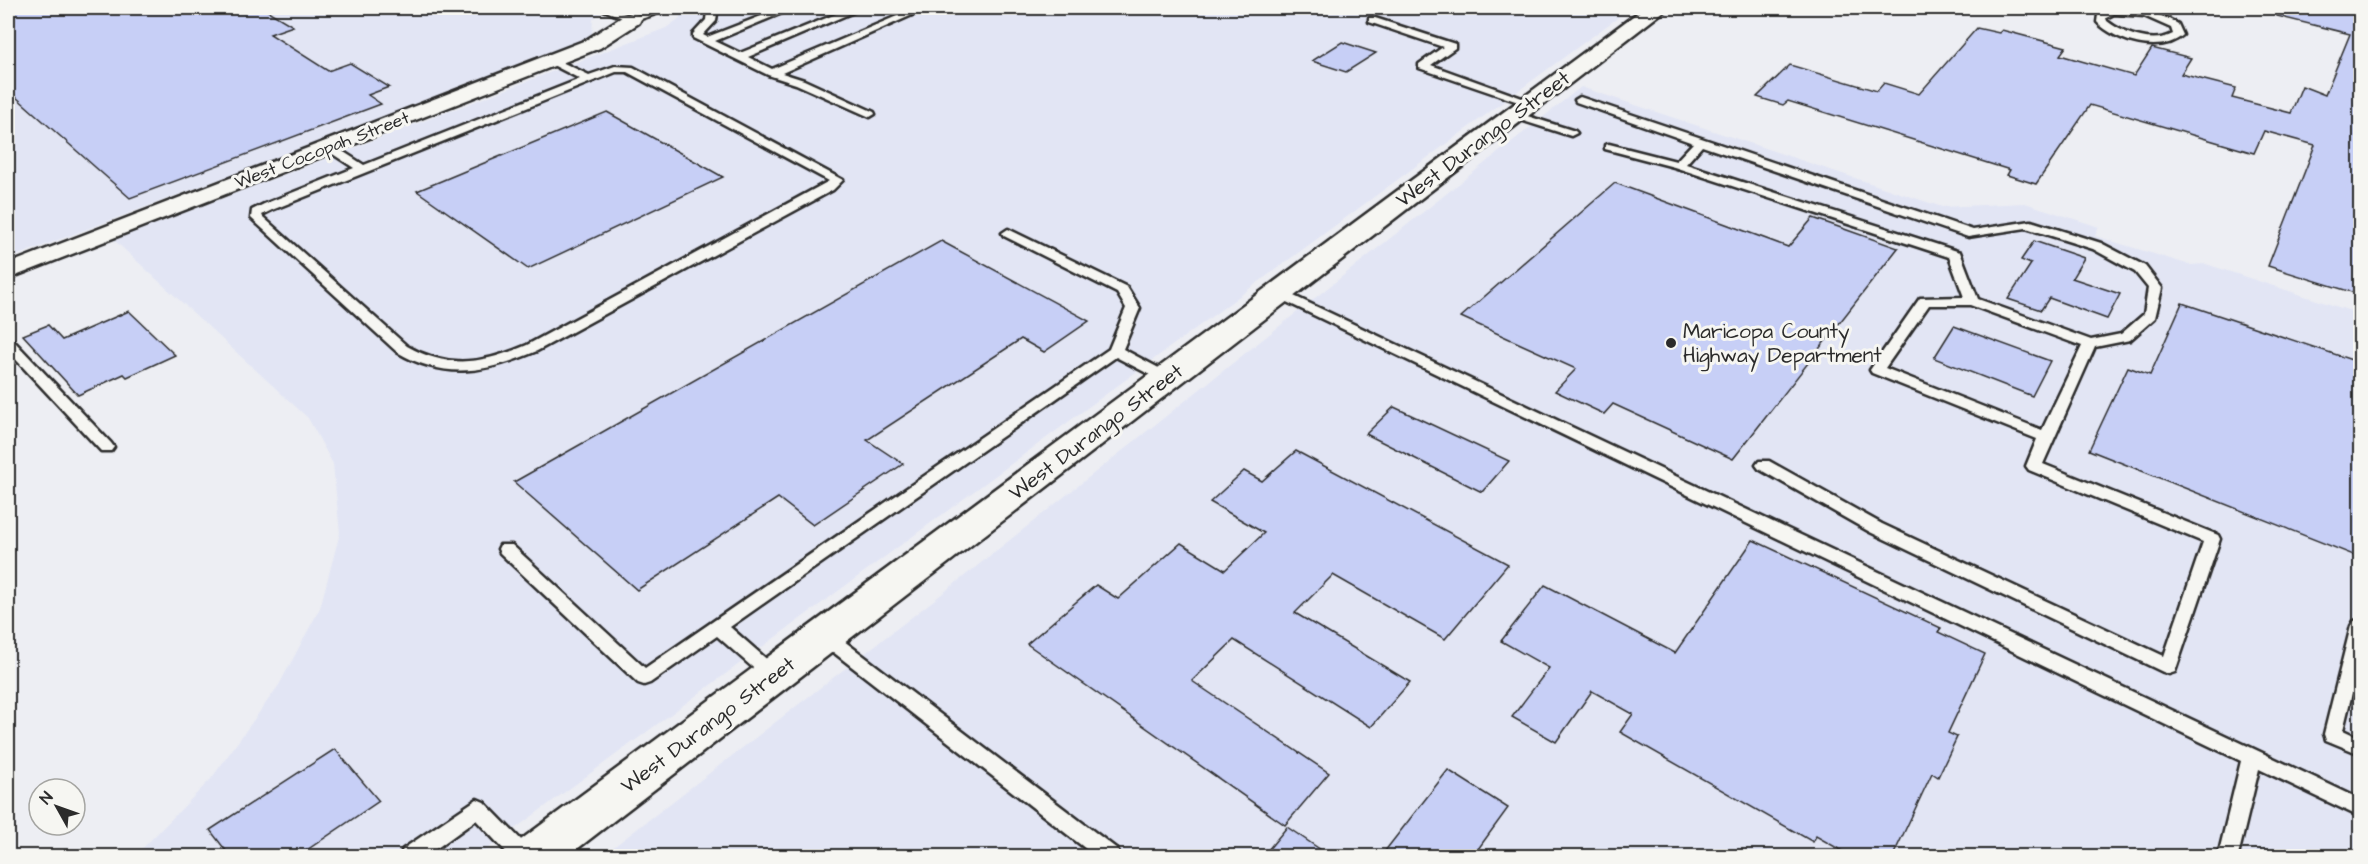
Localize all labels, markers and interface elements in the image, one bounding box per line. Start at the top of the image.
street label: West Durango Street [1390,63,1578,216]
street label: West Cocopah Street [231,105,414,195]
place label: Maricopa County Highway Department [1683,317,1882,372]
marker: Maricopa County Highway Department [1664,336,1678,350]
street label: West Durango Street [1003,356,1191,509]
street label: West Durango Street [615,649,803,802]
north arrow [27,777,87,837]
text: N [35,787,58,809]

